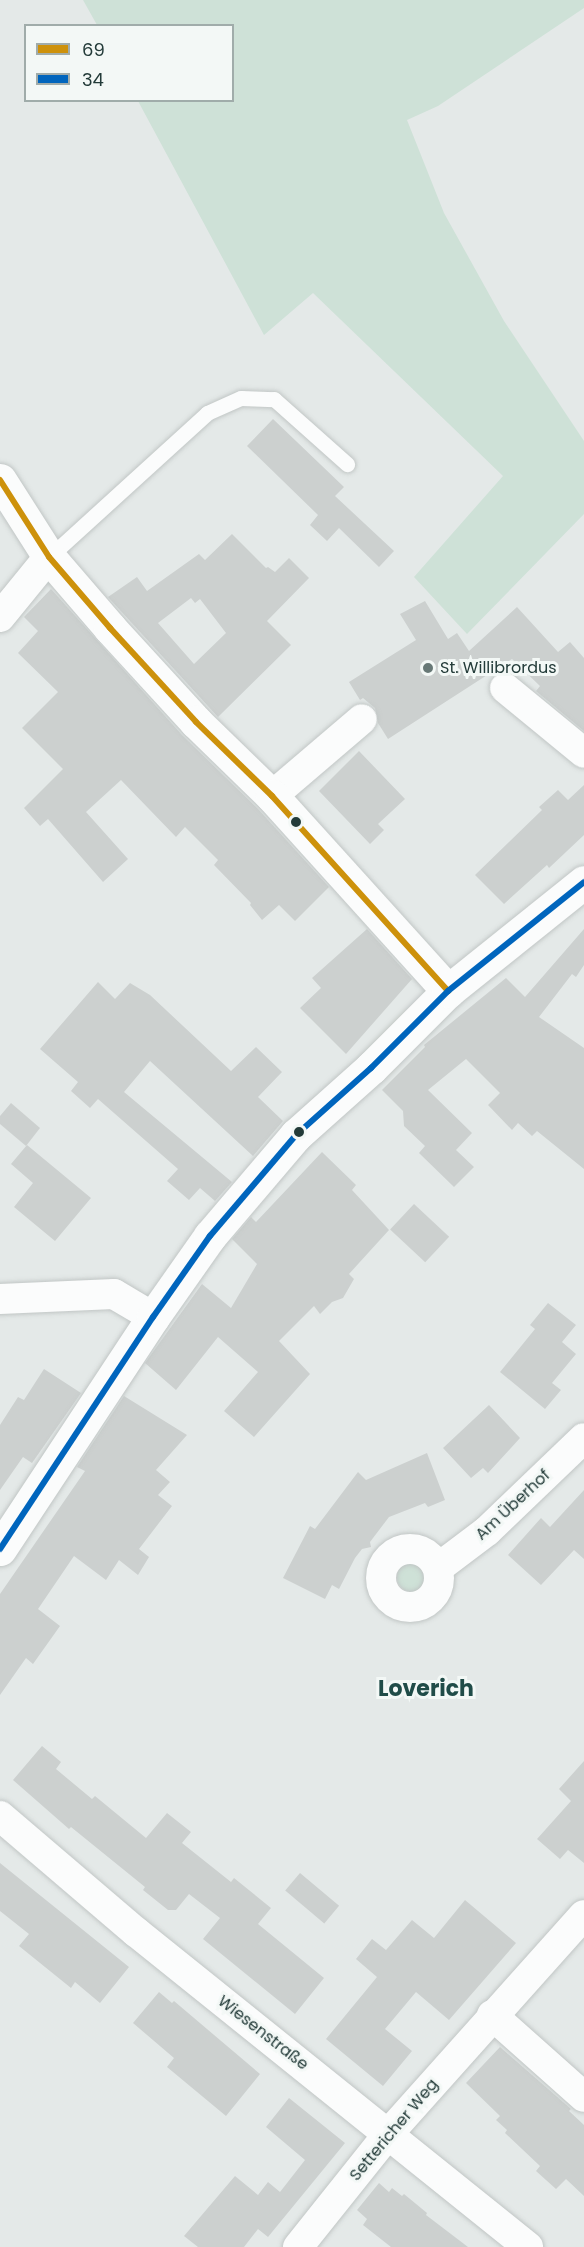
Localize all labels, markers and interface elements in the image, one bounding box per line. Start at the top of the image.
legend [24,24,234,102]
text: 69 [82,37,105,62]
text: 34 [82,67,104,92]
place label: St. Willibrordus [440,658,557,678]
marker: St. Willibrordus [421,661,435,675]
unlabelled marker [290,816,302,828]
unlabelled marker [293,1126,305,1138]
street label: Am Überhof [472,1466,554,1544]
district label: Loverich [378,1676,474,1702]
street label: Wiesenstraße [214,1992,312,2074]
street label: Settericher Weg [346,2075,442,2185]

